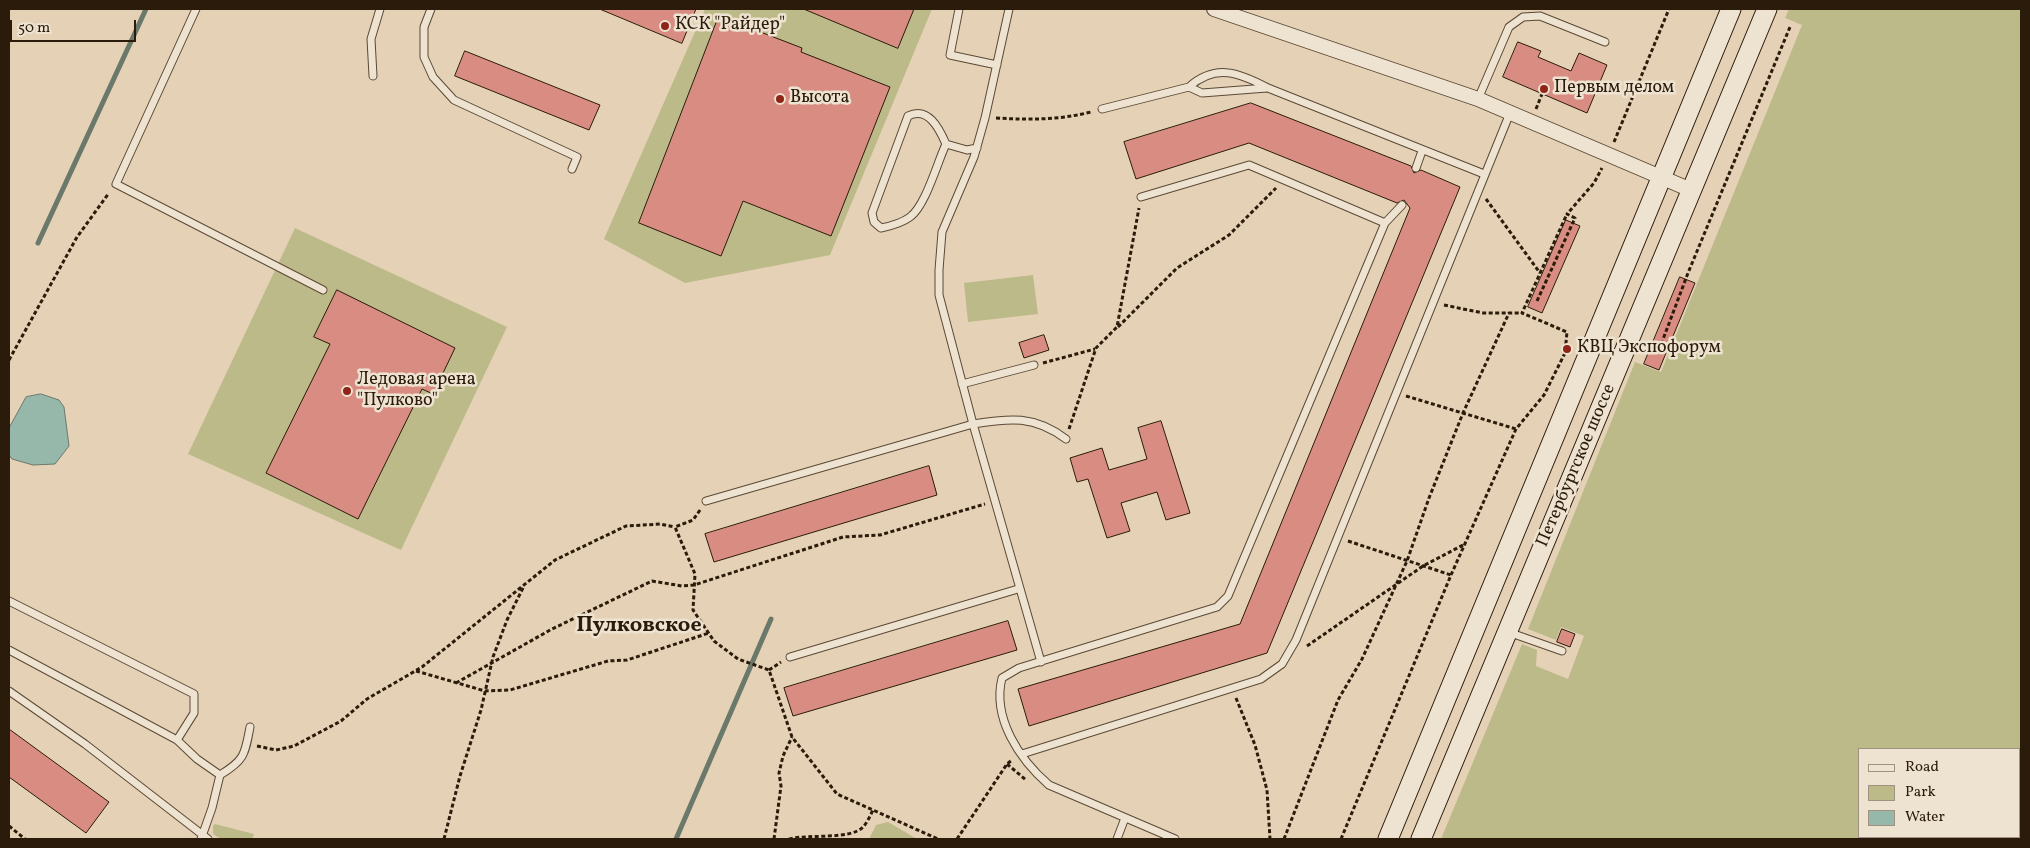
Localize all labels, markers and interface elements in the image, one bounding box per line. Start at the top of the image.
scale bar [12,10,139,42]
place label: КСК "Райдер" [675,15,785,37]
text: 50 m [18,18,50,39]
marker: КСК "Райдер" [659,20,671,32]
place label: Первым делом [1554,78,1674,100]
marker: Первым делом [1538,83,1550,95]
place label: Высота [790,88,849,110]
marker: Высота [774,93,786,105]
place label: КВЦ Экспофорум [1577,338,1721,360]
marker: КВЦ Экспофорум [1561,343,1573,355]
place label: Ледовая арена "Пулково" [357,370,476,412]
street label: Петербургское шоссе [1533,381,1621,551]
marker: Ледовая арена "Пулково" [341,385,353,397]
district label: Пулковское [576,614,702,640]
legend [1858,748,2020,838]
text: Road [1905,757,1939,778]
text: Park [1905,782,1936,803]
text: Water [1905,807,1945,828]

